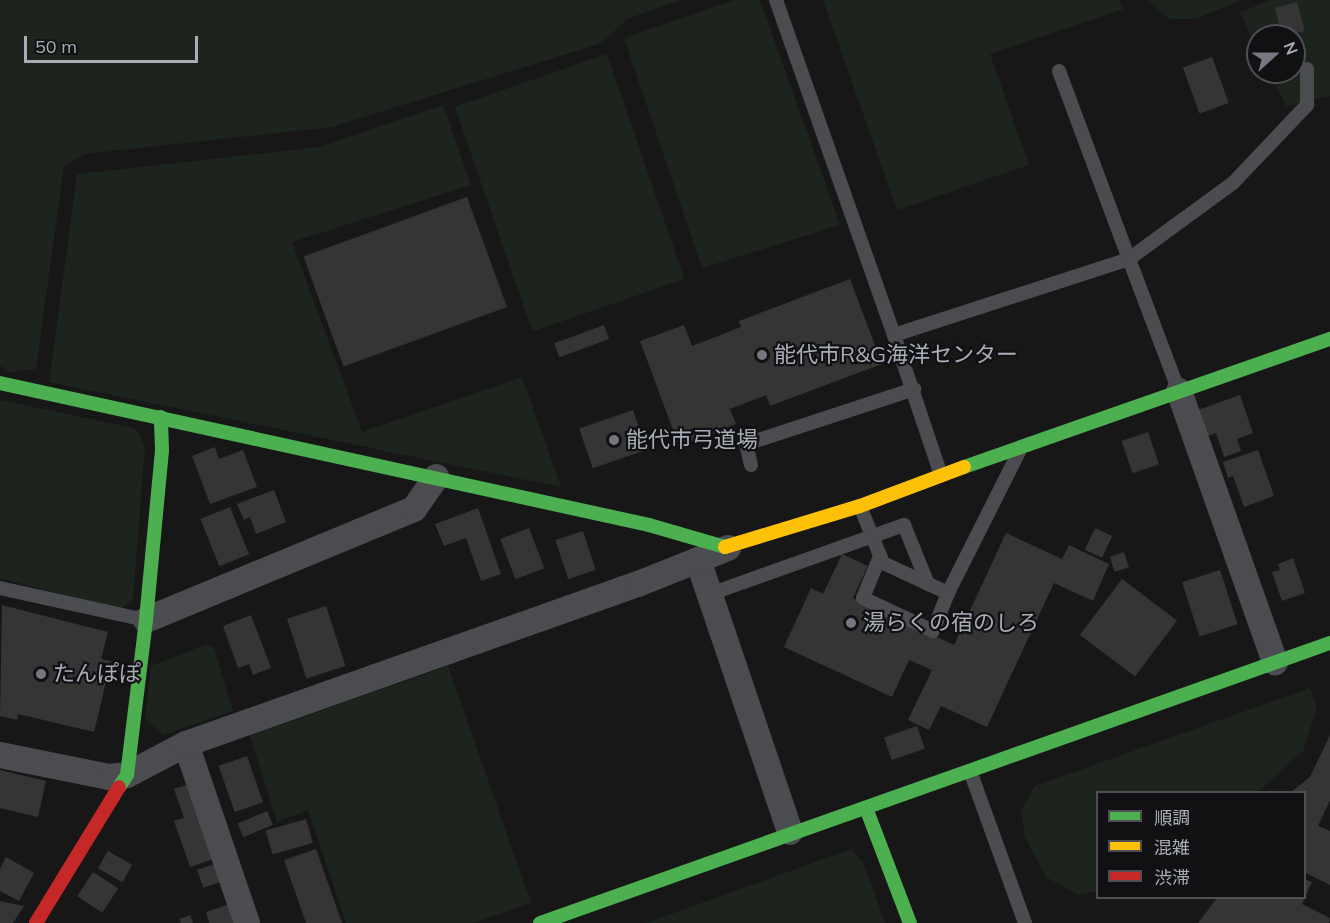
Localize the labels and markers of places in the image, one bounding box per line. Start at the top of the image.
place label: 能代市R&G海洋センター [774,342,1018,368]
marker: 能代市R&G海洋センター [755,348,769,362]
place label: 能代市弓道場 [626,427,758,453]
marker: 能代市弓道場 [607,433,621,447]
place label: 湯らくの宿のしろ [863,610,1039,636]
marker: 湯らくの宿のしろ [844,616,858,630]
place label: たんぽぽ [53,661,141,687]
marker: たんぽぽ [34,667,48,681]

